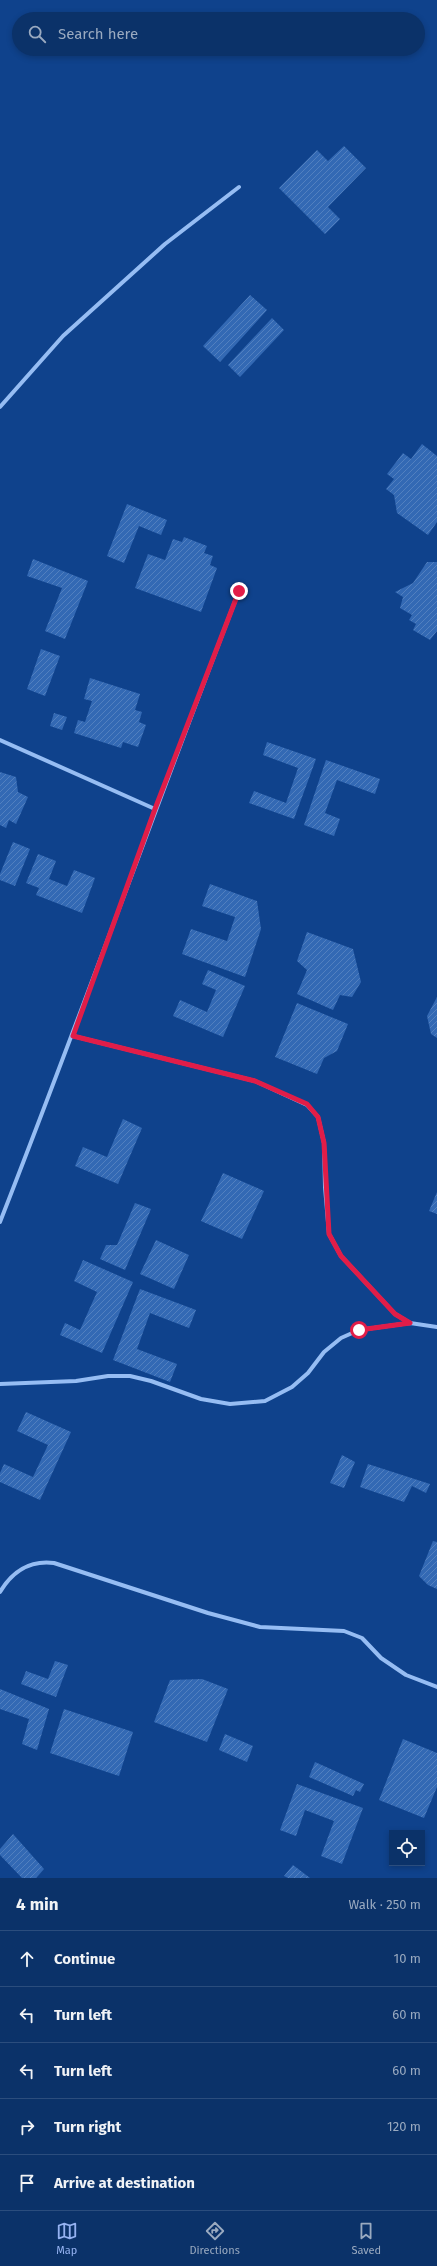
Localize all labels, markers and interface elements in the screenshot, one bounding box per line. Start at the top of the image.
search box [12,12,425,56]
icon: search [26,23,48,45]
text: Search here [58,25,138,43]
route end [230,582,248,600]
route start [350,1321,368,1339]
map controls [389,1830,425,1866]
button: locate [389,1830,425,1866]
text: 4 min [16,1894,59,1915]
text: Walk · 250 m [348,1897,421,1912]
icon: ahead [16,1948,38,1970]
text: Continue [54,1950,115,1968]
text: 10 m [394,1951,421,1966]
icon: left [16,2004,38,2026]
text: Turn left [54,2006,112,2024]
text: 60 m [392,2007,421,2022]
icon: left [16,2060,38,2082]
text: Turn left [54,2062,112,2080]
text: 60 m [392,2063,421,2078]
icon: right [16,2116,38,2138]
text: Turn right [54,2118,121,2136]
text: 120 m [387,2119,421,2134]
icon: arrive [16,2172,38,2194]
text: Arrive at destination [54,2174,195,2192]
tab: Map [56,2220,78,2257]
tab: Directions [189,2220,240,2257]
tab: Saved [351,2220,381,2257]

